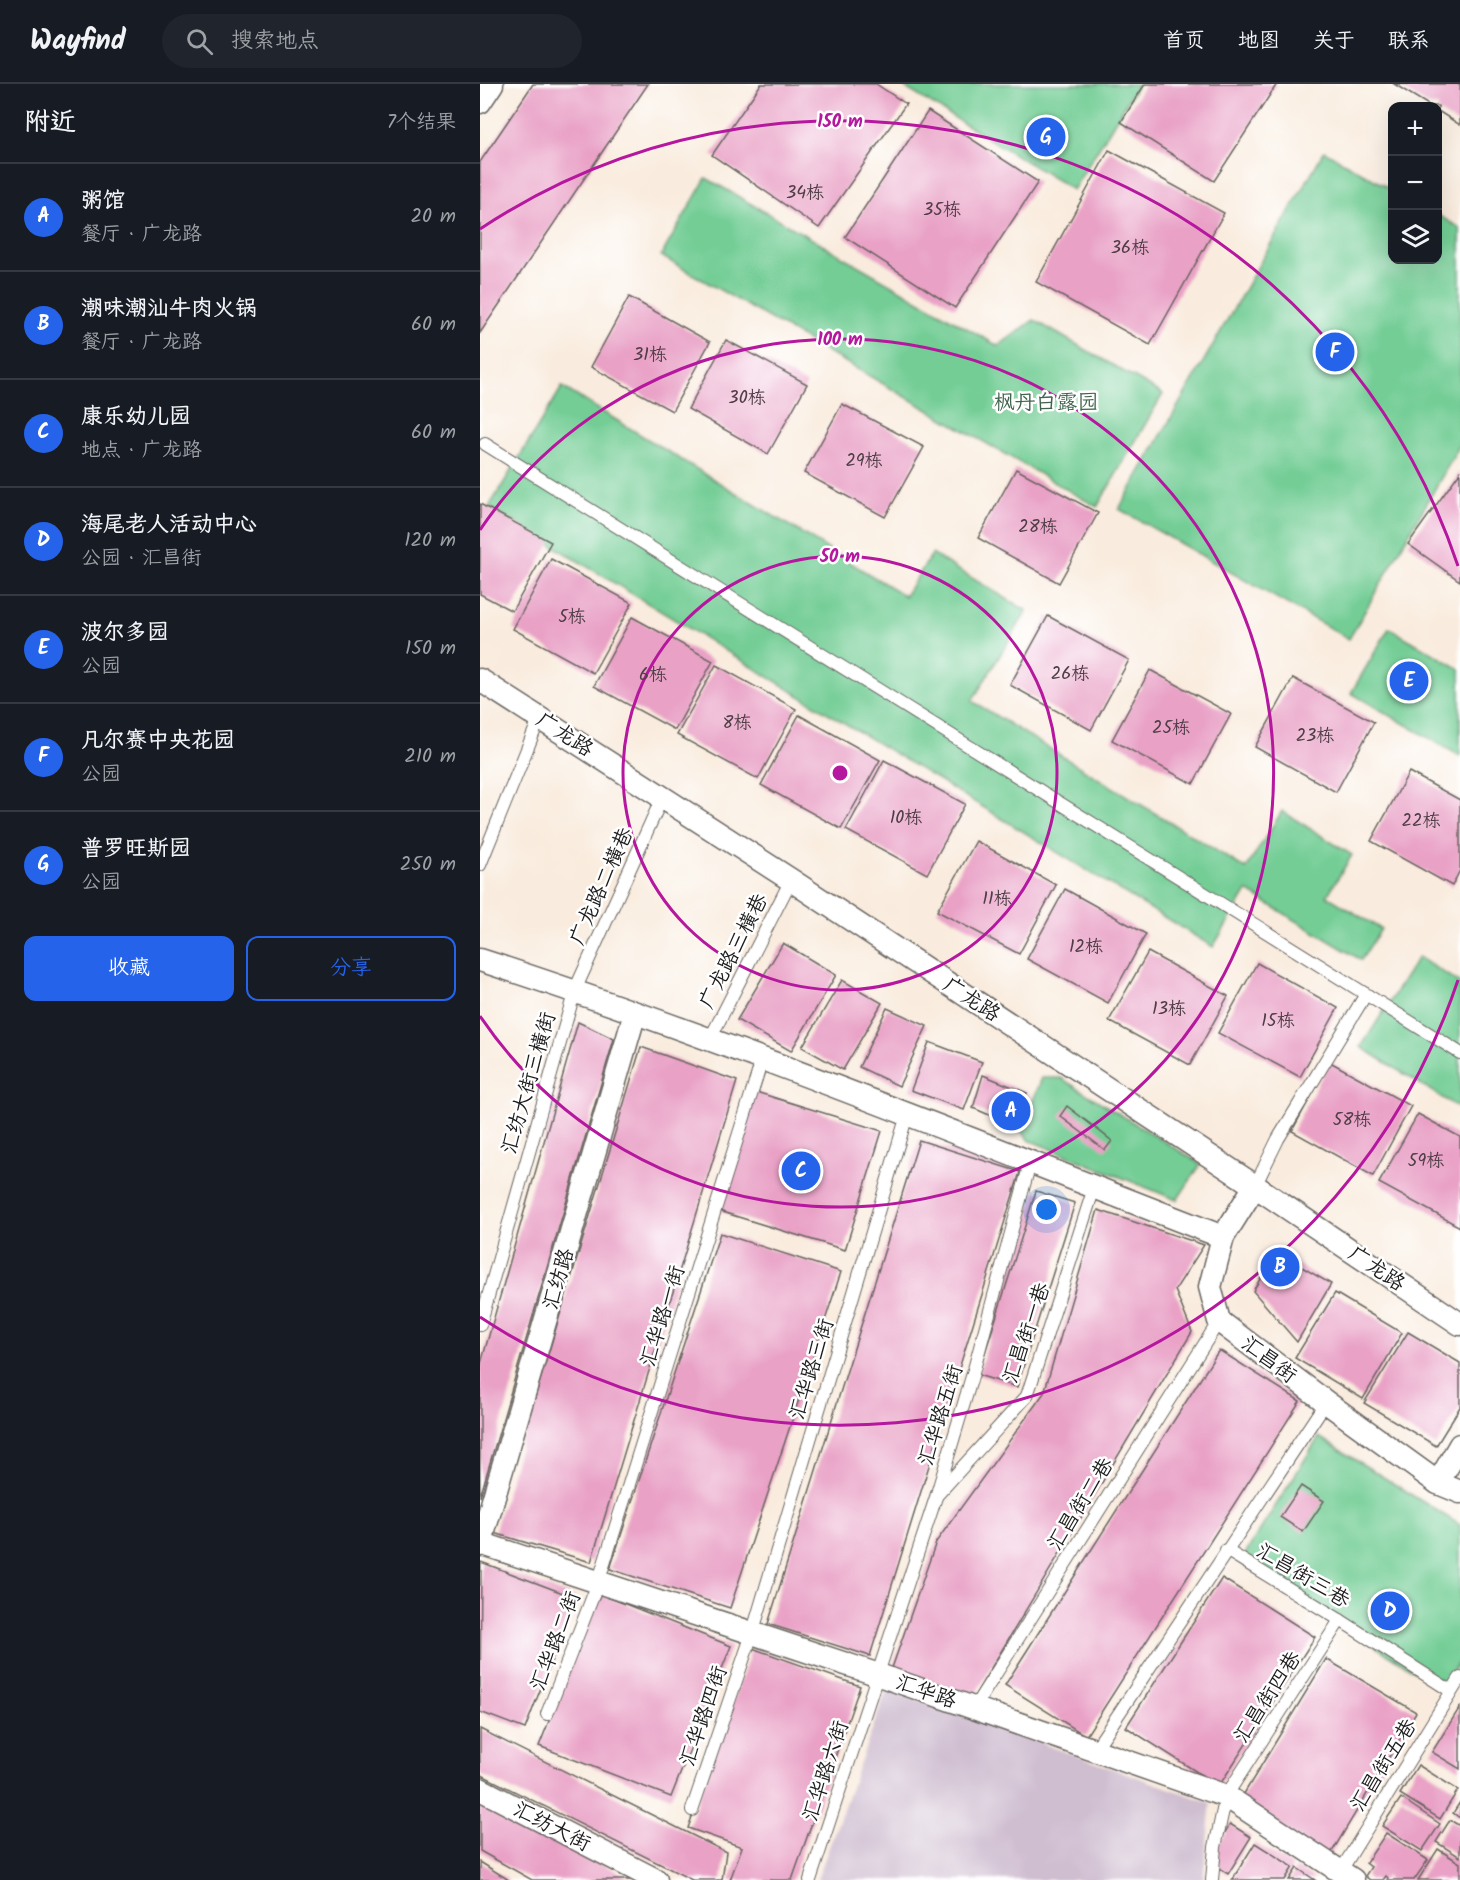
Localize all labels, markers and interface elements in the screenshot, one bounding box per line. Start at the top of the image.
search box [162,14,582,68]
text: Wayfind [30,19,126,64]
text: 搜索地点 [231,24,319,59]
icon: search [183,25,216,58]
text: 首页 [1163,25,1205,58]
text: 地图 [1238,25,1280,58]
text: 关于 [1313,25,1355,58]
text: 联系 [1388,25,1430,58]
text: 附近 [24,102,76,144]
map controls [1388,102,1442,264]
button: + [1388,102,1442,156]
text: 7个结果 [387,107,456,139]
text: 150 m [817,108,863,137]
pin: G [1026,115,1066,160]
button: − [1388,156,1442,210]
house number: 34栋 [786,179,824,208]
text: 粥馆 [81,184,125,219]
house number: 35栋 [923,196,961,225]
text: A [37,201,50,233]
text: 20 m [410,201,456,233]
button: layers [1388,210,1442,264]
text: 餐厅 · 广龙路 [81,219,202,251]
house number: 36栋 [1111,234,1149,263]
text: 潮味潮汕牛肉火锅 [81,292,257,327]
text: B [37,309,50,341]
text: 60 m [411,309,456,341]
text: 100 m [817,326,863,355]
text: 餐厅 · 广龙路 [81,327,202,359]
pin: F [1316,330,1354,374]
house number: 31栋 [633,341,667,370]
house number: 30栋 [728,384,766,413]
park label: 枫丹白露园 [994,387,1099,420]
text: 康乐幼儿园 [81,400,191,435]
text: C [37,417,50,449]
text: 60 m [411,417,456,449]
text: 地点 · 广龙路 [81,435,202,467]
house number: 29栋 [845,447,883,476]
text: 海尾老人活动中心 [81,508,257,543]
house number: 28栋 [1018,513,1058,542]
text: D [37,525,50,557]
text: 120 m [404,525,456,557]
text: 公园 · 汇昌街 [81,543,202,575]
text: 50 m [819,543,860,572]
house number: 5栋 [558,603,586,632]
text: 波尔多园 [81,616,169,651]
text: E [38,633,49,665]
text: 150 m [405,633,456,665]
text: 公园 [81,651,121,683]
pin: E [1390,658,1428,704]
house number: 26栋 [1051,660,1089,689]
house number: 6栋 [639,661,667,690]
street label: 广龙路 [529,704,600,766]
house number: 8栋 [723,709,751,738]
house number: 25栋 [1152,714,1190,743]
house number: 23栋 [1296,722,1334,751]
text: 凡尔赛中央花园 [81,724,235,759]
text: F [38,741,49,773]
text: 210 m [404,741,456,773]
text: 公园 [81,759,121,791]
centre of rings [830,763,850,783]
house number: 10栋 [890,804,922,833]
house number: 22栋 [1402,807,1440,836]
street label: 广龙路二横巷 [562,822,643,951]
text: 普罗旺斯园 [81,832,191,867]
text: G [38,849,49,881]
text: 250 m [400,849,456,881]
text: 公园 [81,867,121,899]
house number: 11栋 [982,885,1012,914]
street label: 广龙路三横巷 [691,888,778,1015]
house number: 12栋 [1069,933,1103,962]
button: 收藏 [24,936,234,1001]
button: 分享 [246,936,456,1001]
street label: 广龙路 [936,969,1007,1031]
house number: 13栋 [1152,995,1186,1024]
house number: 15栋 [1261,1007,1295,1036]
street label: 汇纺大街三横街 [493,1008,566,1159]
pin: A [992,1088,1030,1134]
house number: 58栋 [1333,1106,1371,1135]
house number: 59栋 [1408,1147,1444,1176]
pin: C [782,1148,820,1194]
your location [1032,1195,1061,1224]
street label: 广龙路 [1341,1238,1412,1301]
pin: B [1260,1244,1300,1290]
street label: 汇纺路 [535,1245,584,1314]
street label: 汇华路一街 [632,1261,695,1371]
street label: 汇昌街一巷 [995,1278,1060,1388]
street label: 汇华路三街 [781,1314,844,1424]
street label: 汇昌街 [1233,1328,1303,1392]
street label: 汇华路五街 [910,1360,973,1470]
street label: 汇昌街二巷 [1039,1452,1123,1558]
street label: 汇昌街三巷 [1249,1535,1356,1617]
street label: 汇华路二街 [522,1587,591,1696]
pin: D [1370,1588,1410,1634]
street label: 汇昌街四巷 [1226,1645,1311,1751]
street label: 汇华路四街 [672,1661,737,1771]
street label: 汇华路 [890,1667,961,1718]
street label: 汇昌街五巷 [1342,1713,1426,1819]
street label: 汇华路六街 [795,1716,858,1826]
street label: 汇纺大街 [506,1794,596,1861]

